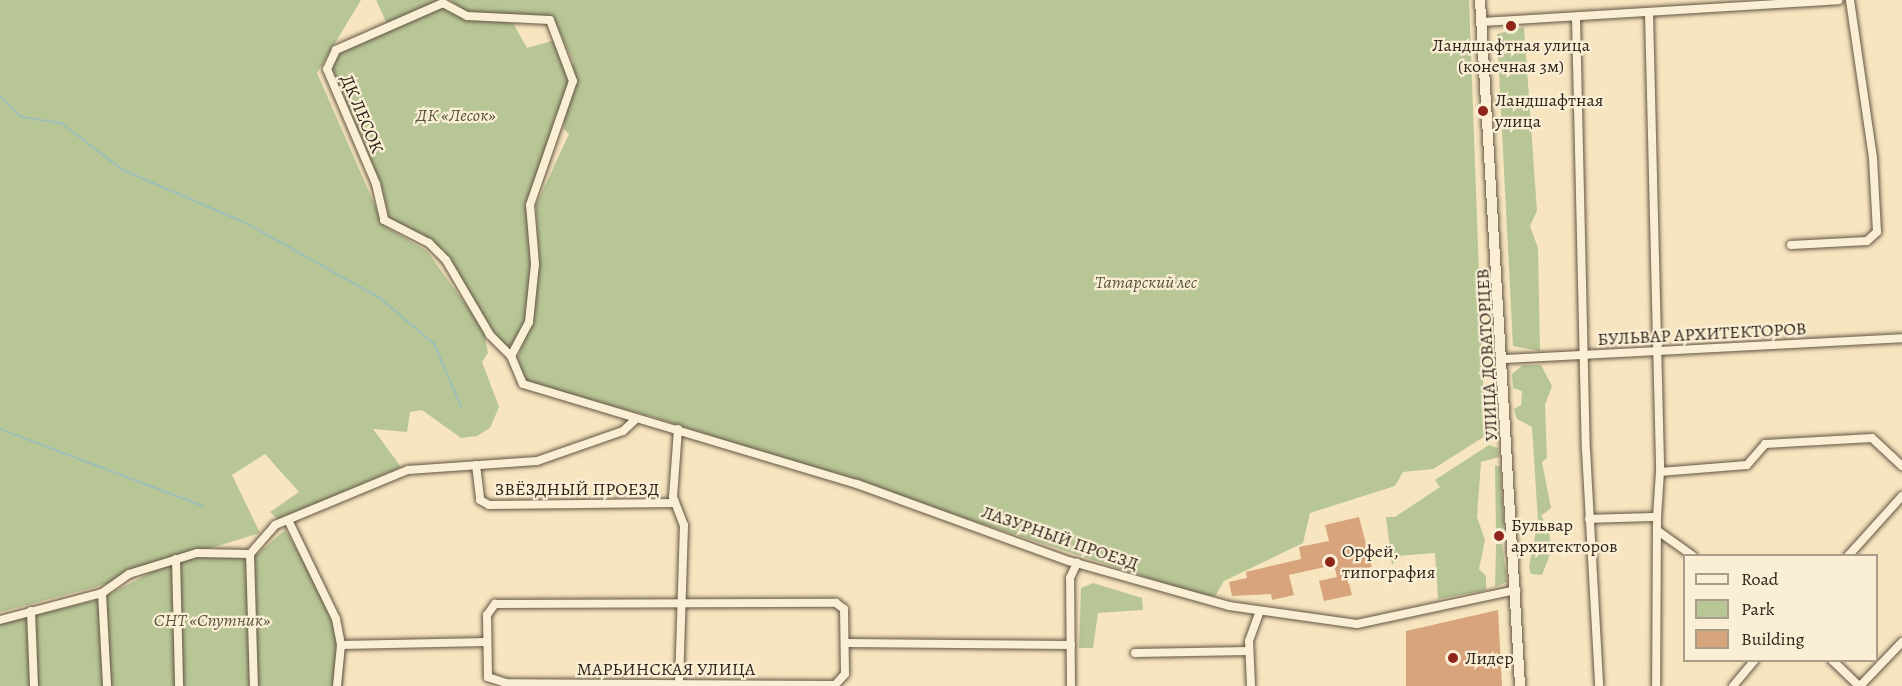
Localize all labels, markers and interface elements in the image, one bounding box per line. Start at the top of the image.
marker: Ландшафтная улица (конечная 3м) [1504,19,1518,33]
place label: Ландшафтная улица (конечная 3м) [1432,35,1590,78]
street label: ДК ЛЕСОК [336,71,388,157]
place label: Ландшафтная улица [1495,90,1603,132]
park label: ДК «Лесок» [416,104,496,126]
marker: Ландшафтная улица [1476,104,1490,118]
street label: УЛИЦА ДОВАТОРЦЕВ [1472,268,1502,442]
park label: Татарский лес [1095,271,1197,293]
street label: БУЛЬВАР АРХИТЕКТОРОВ [1597,318,1807,350]
street label: ЗВЁЗДНЫЙ ПРОЕЗД [495,478,659,500]
street label: ЛАЗУРНЫЙ ПРОЕЗД [979,501,1141,575]
place label: Бульвар архитекторов [1511,515,1618,558]
marker: Бульвар архитекторов [1492,529,1506,543]
place label: Орфей, типография [1342,541,1435,584]
legend [1683,554,1878,662]
marker: Орфей, типография [1323,555,1337,569]
text: Road [1741,567,1778,591]
text: Park [1741,597,1775,621]
park label: СНТ «Спутник» [154,609,270,631]
text: Building [1741,627,1805,651]
place label: Лидер [1465,647,1514,669]
marker: Лидер [1446,651,1460,665]
street label: МАРЬИНСКАЯ УЛИЦА [577,658,755,680]

